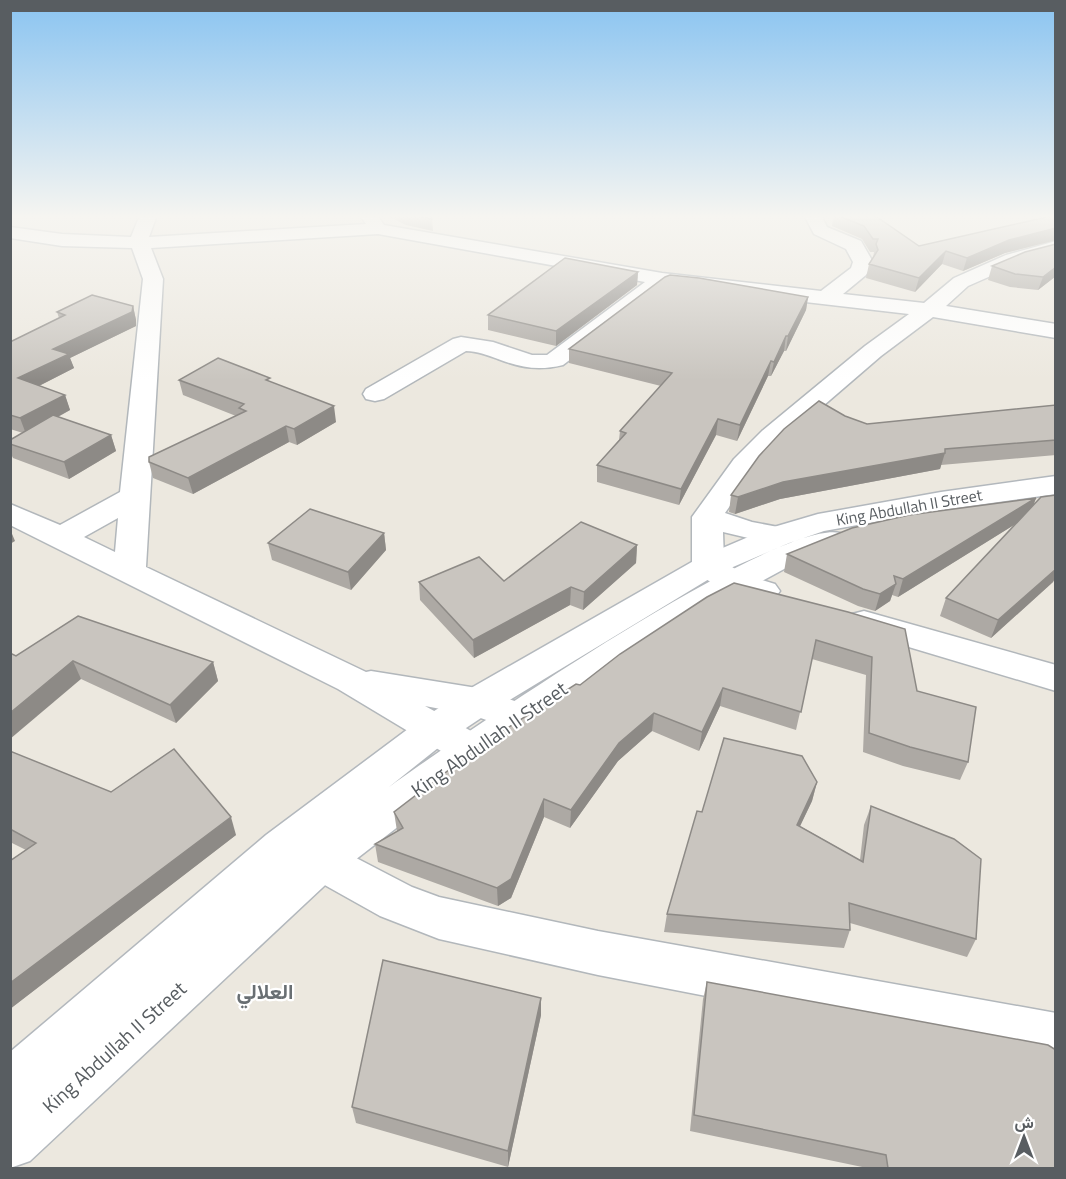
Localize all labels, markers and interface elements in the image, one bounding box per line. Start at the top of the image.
street label: King Abdullah II Street [834,482,984,532]
street label: King Abdullah II Street [404,673,574,805]
street label: King Abdullah II Street [35,974,193,1120]
district label: العلالي [237,975,293,1009]
north arrow [994,1107,1054,1167]
text: ش [1014,1110,1034,1134]

